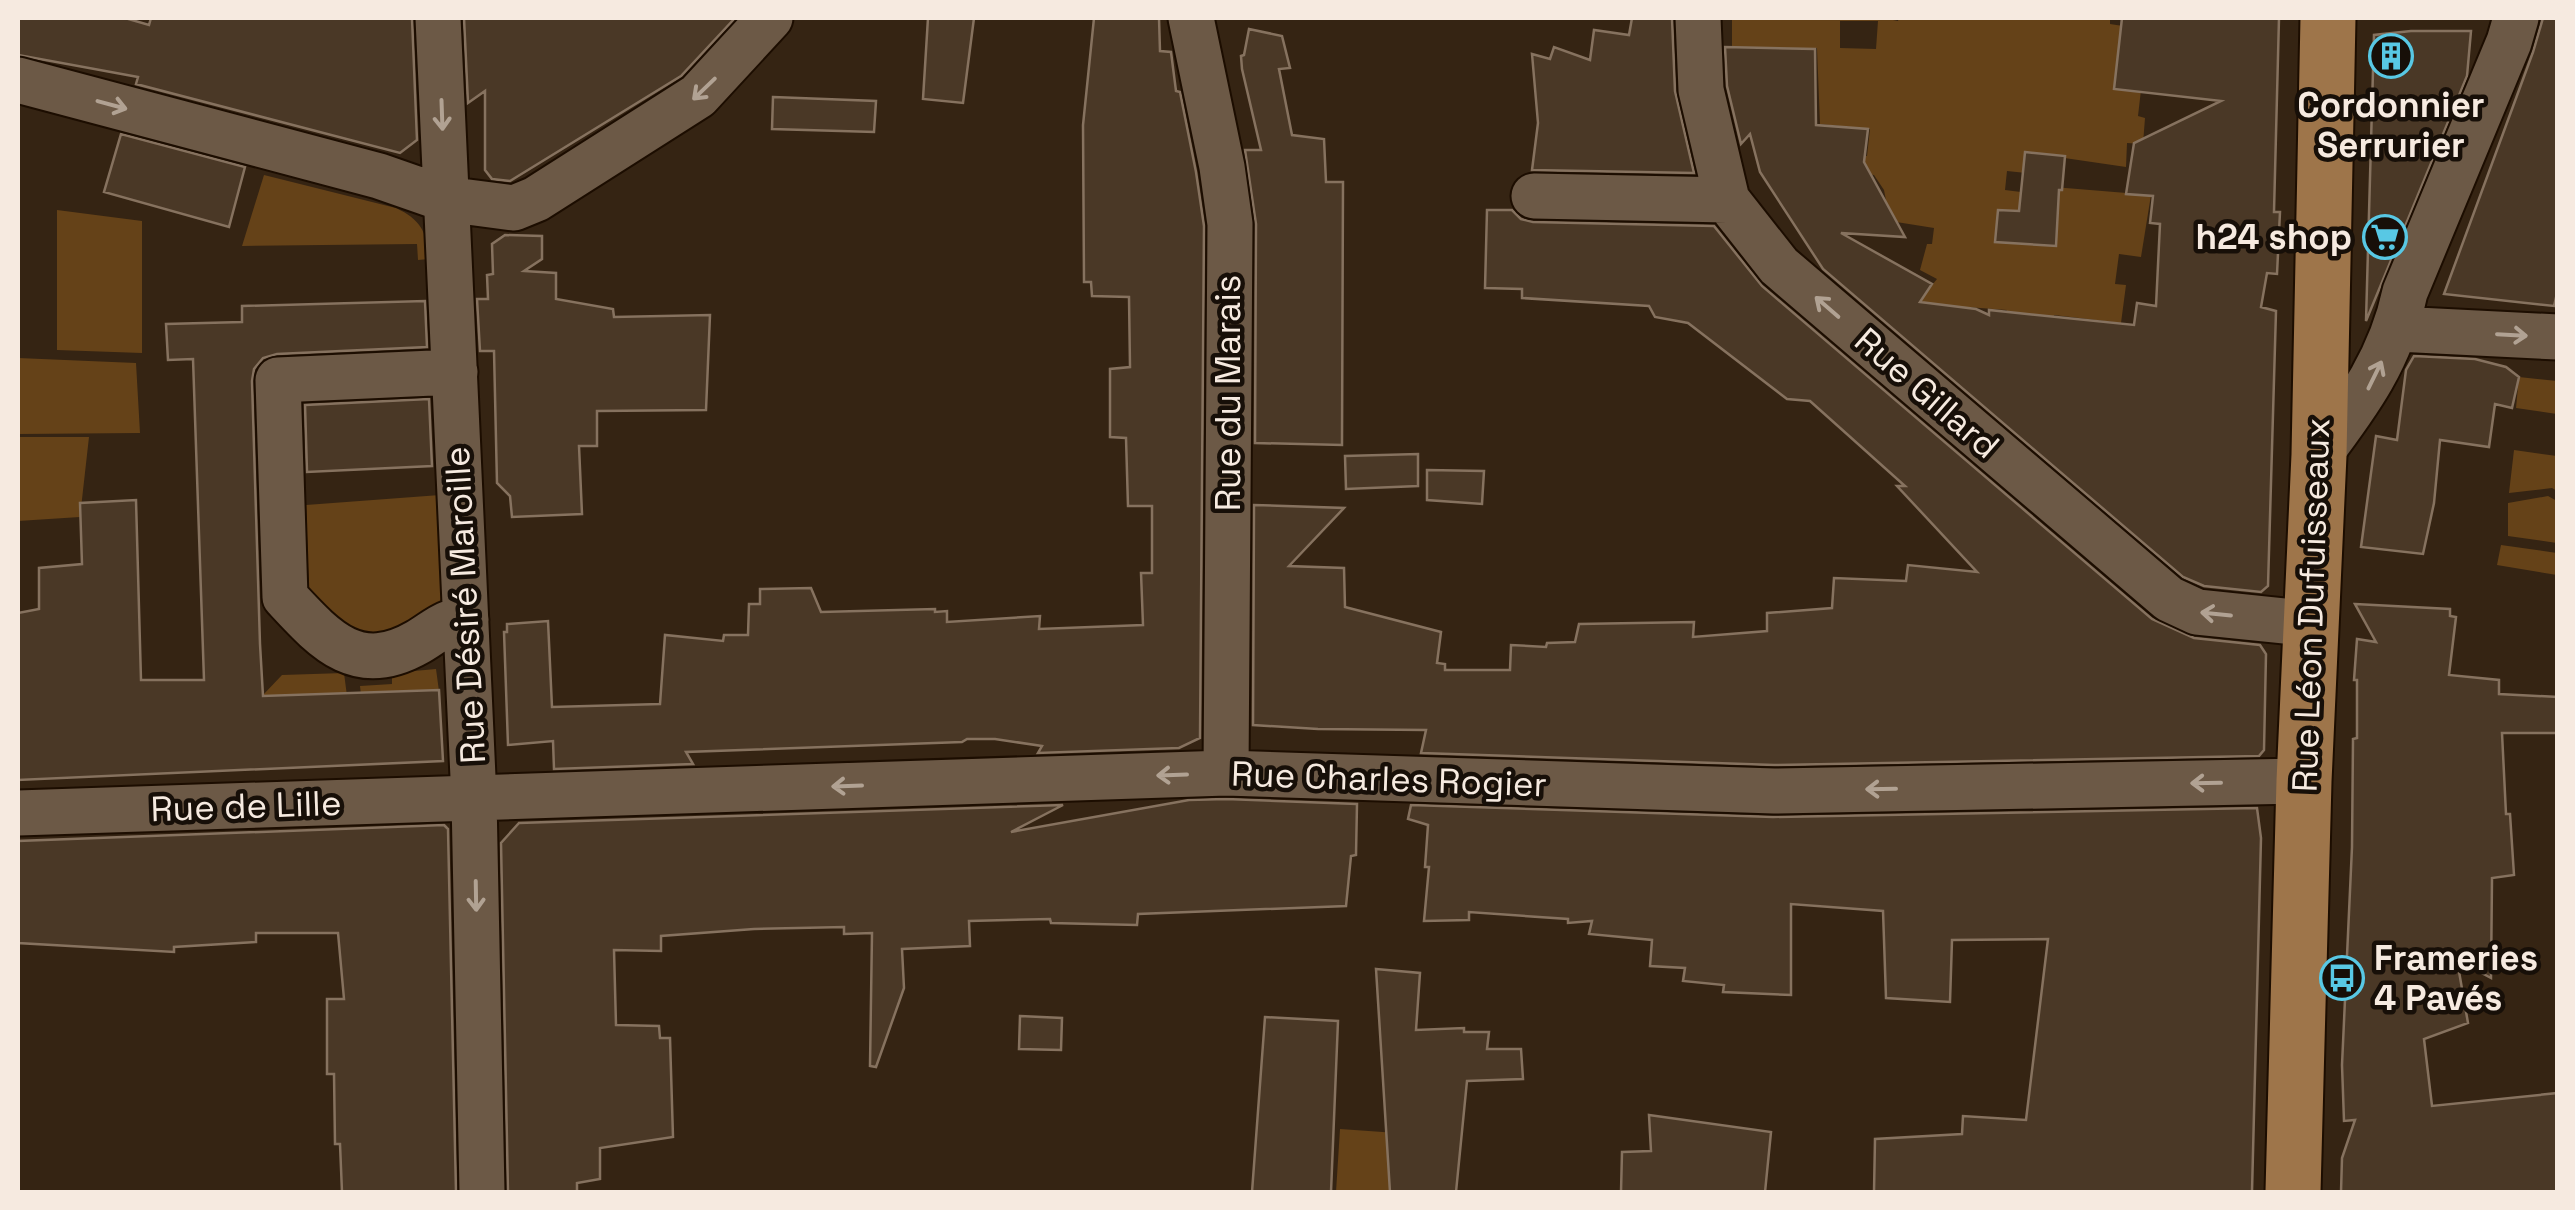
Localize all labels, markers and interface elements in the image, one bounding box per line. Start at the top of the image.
building icon: Cordonnier Serrurier [2368,33,2414,79]
one-way arrow [692,77,716,101]
place label: Cordonnier Serrurier [2297,83,2485,167]
one-way arrow [96,97,127,116]
one-way arrow [433,98,452,130]
supermarket icon: h24 shop [2362,214,2408,260]
place label: h24 shop [2195,215,2352,259]
street label: Rue du Marais [1206,275,1250,511]
one-way arrow [1815,296,1840,319]
street label: Rue Gillard [1846,318,2008,468]
one-way arrow [2496,326,2528,345]
one-way arrow [2366,361,2385,390]
street label: Rue Léon Dufuisseaux [2282,417,2340,793]
street label: Rue Désiré Maroille [435,445,495,765]
one-way arrow [2201,604,2233,623]
street label: Rue Charles Rogier [1230,752,1548,806]
one-way arrow [1156,765,1188,784]
one-way arrow [2191,774,2223,793]
one-way arrow [831,777,863,796]
one-way arrow [1866,780,1898,798]
street label: Rue de Lille [150,781,342,831]
one-way arrow [467,880,486,912]
place label: Frameries 4 Pavés [2374,936,2538,1020]
bus stop icon: Frameries 4 Pavés [2319,955,2365,1001]

